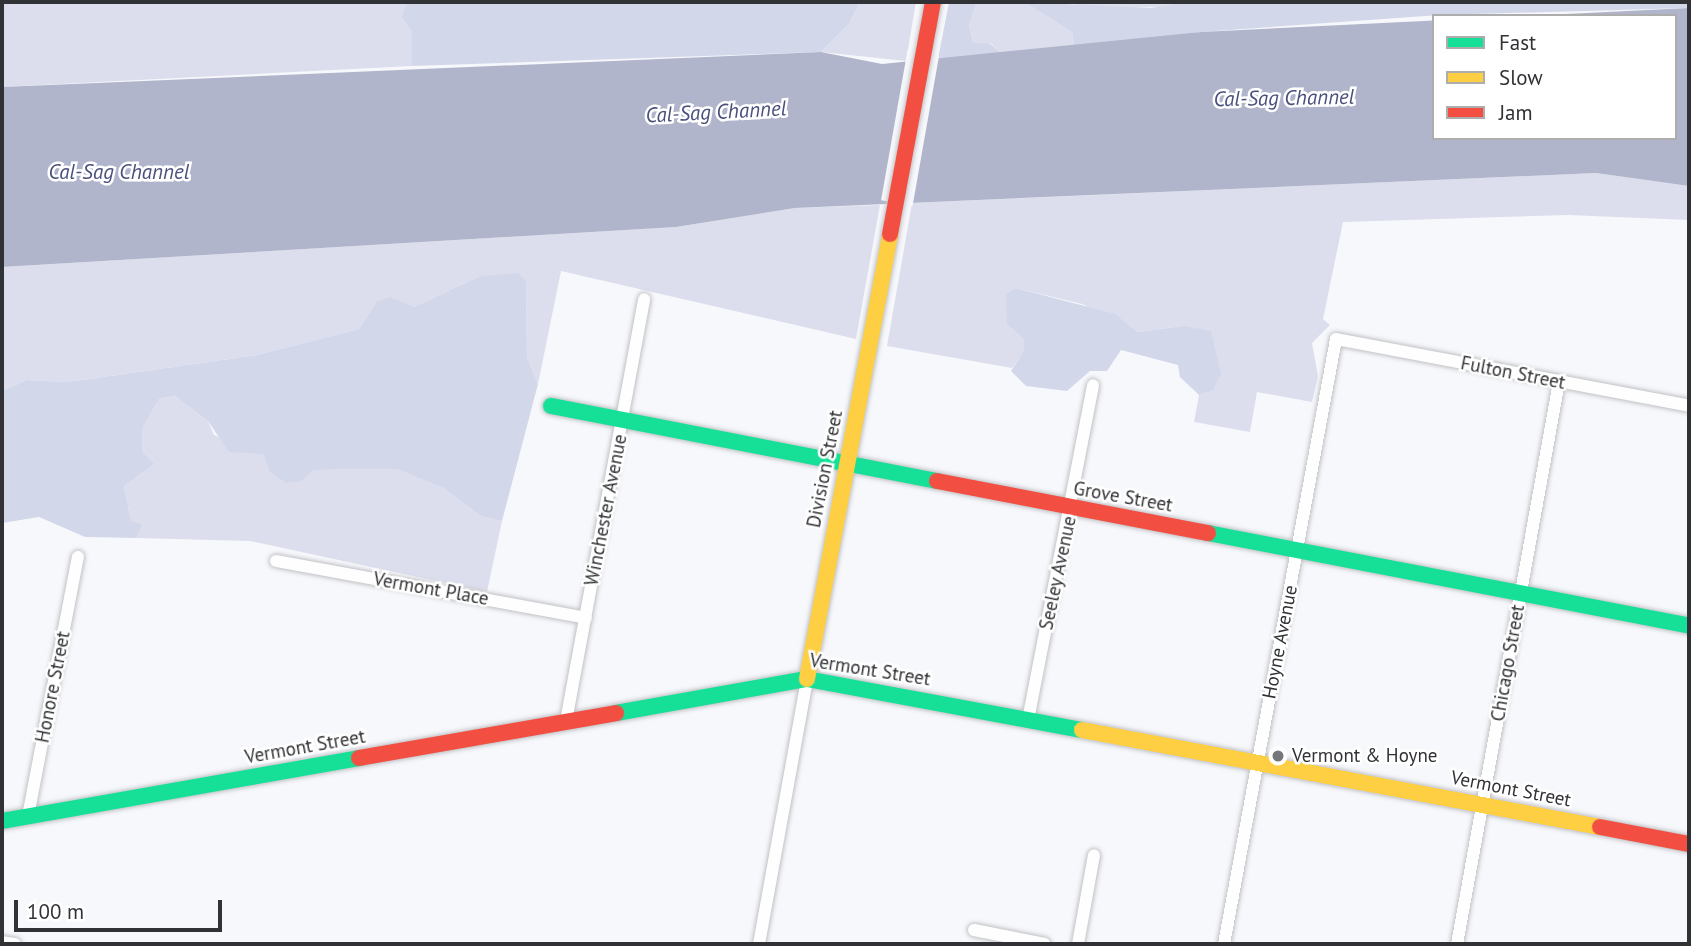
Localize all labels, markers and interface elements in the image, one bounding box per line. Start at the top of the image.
legend [1432,14,1677,140]
text: Fast [1499,29,1536,56]
text: Slow [1499,64,1543,91]
water label: Cal-Sag Channel [1213,84,1355,112]
water label: Cal-Sag Channel [645,96,787,128]
text: Jam [1499,99,1533,126]
water label: Cal-Sag Channel [49,159,189,185]
street label: Fulton Street [1459,352,1567,394]
street label: Division Street [802,408,848,530]
street label: Winchester Avenue [580,432,632,588]
street label: Grove Street [1072,477,1174,517]
street label: Seeley Avenue [1035,513,1081,633]
street label: Vermont Place [372,568,490,610]
street label: Hoyne Avenue [1258,583,1302,701]
street label: Chicago Street [1487,603,1529,723]
street label: Honore Street [31,629,75,745]
street label: Vermont Street [808,649,932,691]
street label: Vermont Street [243,725,367,769]
place label: Vermont & Hoyne [1292,745,1437,767]
marker: Vermont & Hoyne [1270,748,1286,764]
street label: Vermont Street [1449,766,1573,812]
scale bar [18,886,226,930]
text: 100 m [27,898,84,925]

